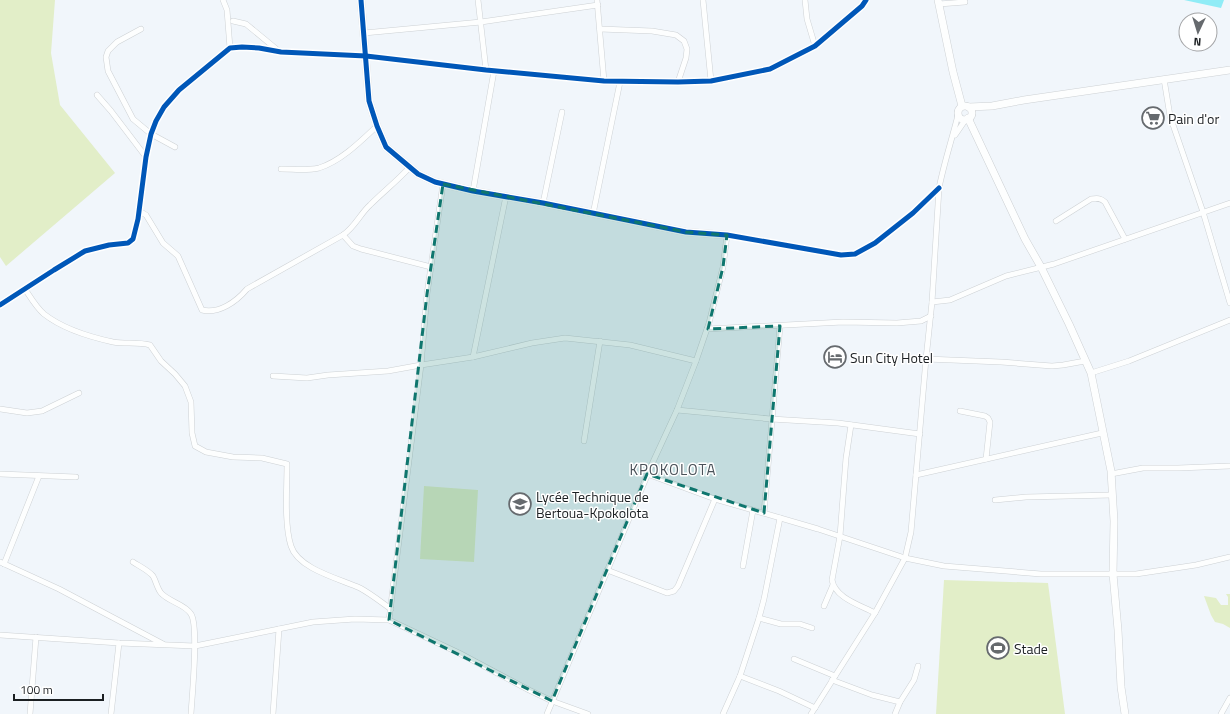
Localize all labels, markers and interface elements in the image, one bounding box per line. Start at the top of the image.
north arrow [1178,12,1218,52]
text: N [1193,34,1202,50]
supermarket icon: Pain d'or [1140,105,1166,131]
place label: Pain d'or [1168,108,1219,129]
hotel icon: Sun City Hotel [822,344,848,370]
place label: Sun City Hotel [850,347,933,368]
district label: KPOKOLOTA [629,458,717,481]
place label: Lycée Technique de Bertoua-Kpokolota [536,486,649,523]
school or university icon: Lycée Technique de Bertoua-Kpokolota [507,491,533,517]
sports icon: Stade [985,635,1011,661]
place label: Stade [1014,638,1048,659]
scale bar [14,676,103,702]
text: 100 m [20,680,53,699]

